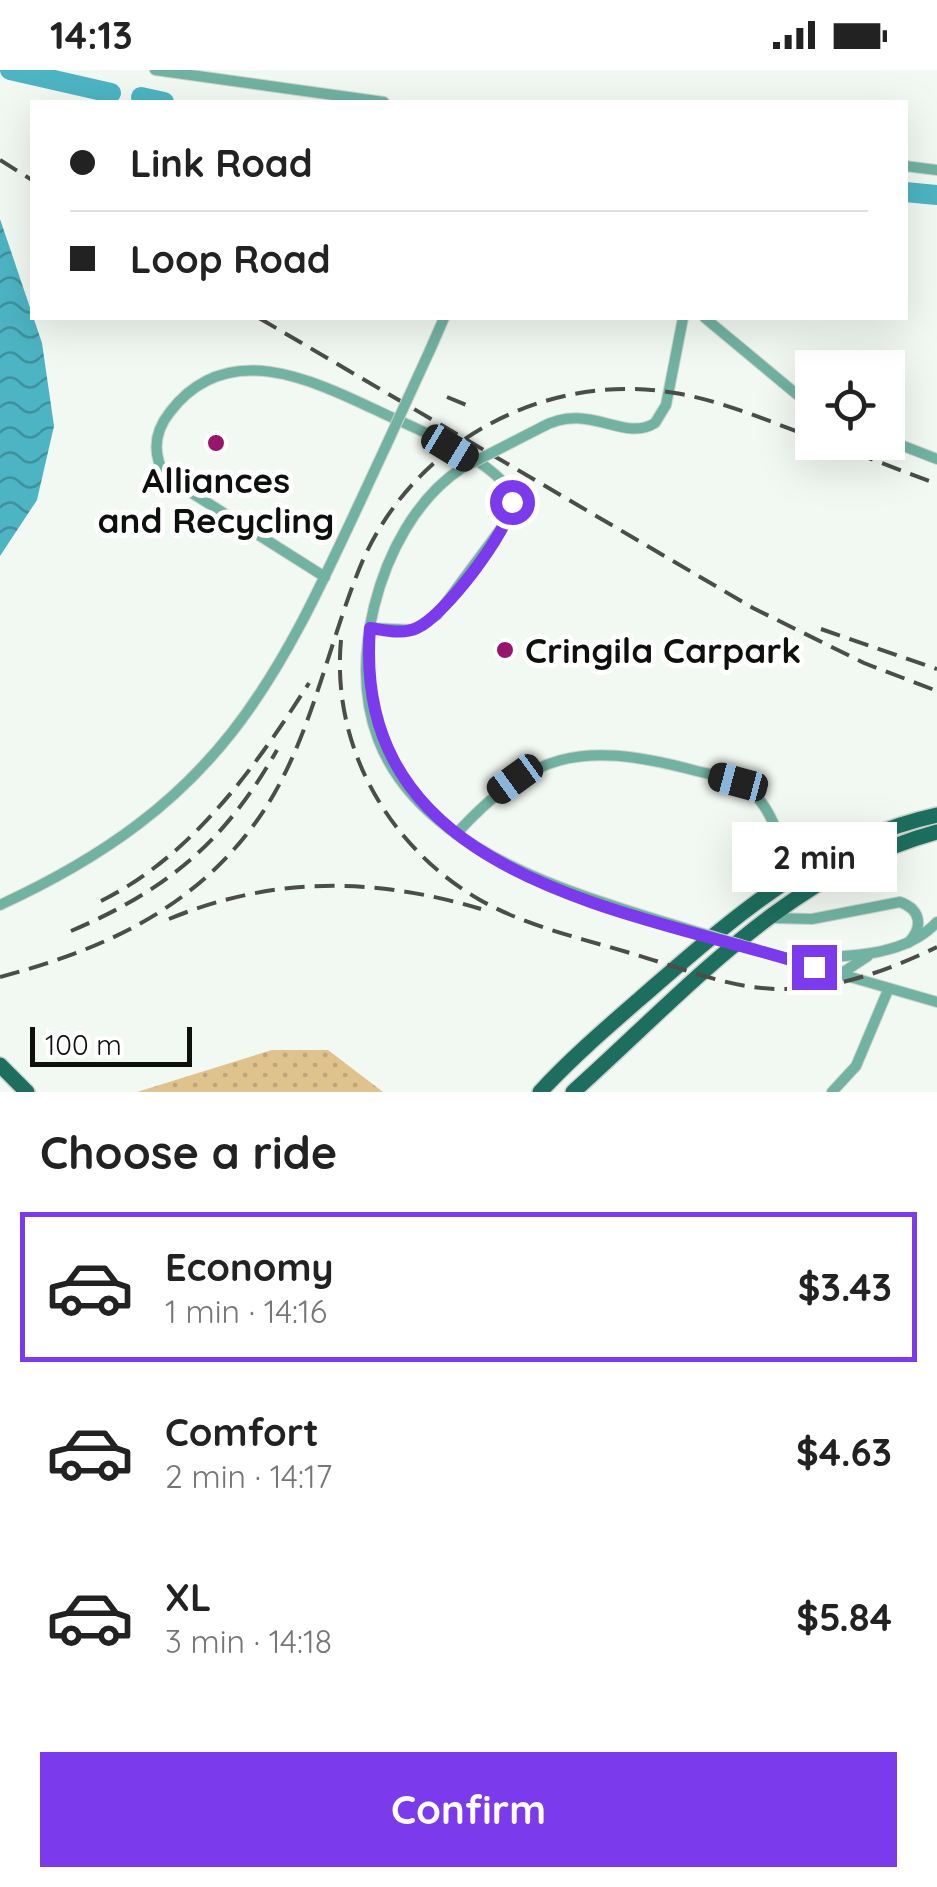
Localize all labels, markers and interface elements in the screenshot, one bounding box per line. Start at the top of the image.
text: 14:13 [50,11,133,59]
text: Link Road [130,139,313,187]
text: Loop Road [130,235,331,283]
map controls [795,350,905,460]
button: locate [795,350,905,460]
car [417,420,483,476]
marker: Alliances and Recycling [205,432,227,454]
place label: Alliances and Recycling [98,458,334,542]
route start [490,480,535,525]
place label: Cringila Carpark [525,628,801,672]
marker: Cringila Carpark [494,639,516,661]
car [482,749,548,809]
car [705,760,771,804]
callout: 2 min [732,822,896,892]
text: 2 min [773,837,856,877]
route end [792,945,837,990]
scale bar [30,1022,192,1066]
text: 100 m [45,1027,122,1062]
text: Choose a ride [40,1124,337,1180]
icon: car [45,1242,135,1332]
text: Economy [165,1243,334,1291]
text: $3.43 [798,1263,892,1311]
text: 1 min · 14:16 [165,1291,327,1331]
icon: car [45,1407,135,1497]
text: Comfort [165,1408,319,1456]
text: $4.63 [796,1428,892,1476]
text: 2 min · 14:17 [165,1456,332,1496]
icon: car [45,1572,135,1662]
text: XL [165,1573,211,1621]
text: $5.84 [796,1593,892,1641]
text: 3 min · 14:18 [165,1621,332,1661]
button: Confirm [40,1752,897,1867]

